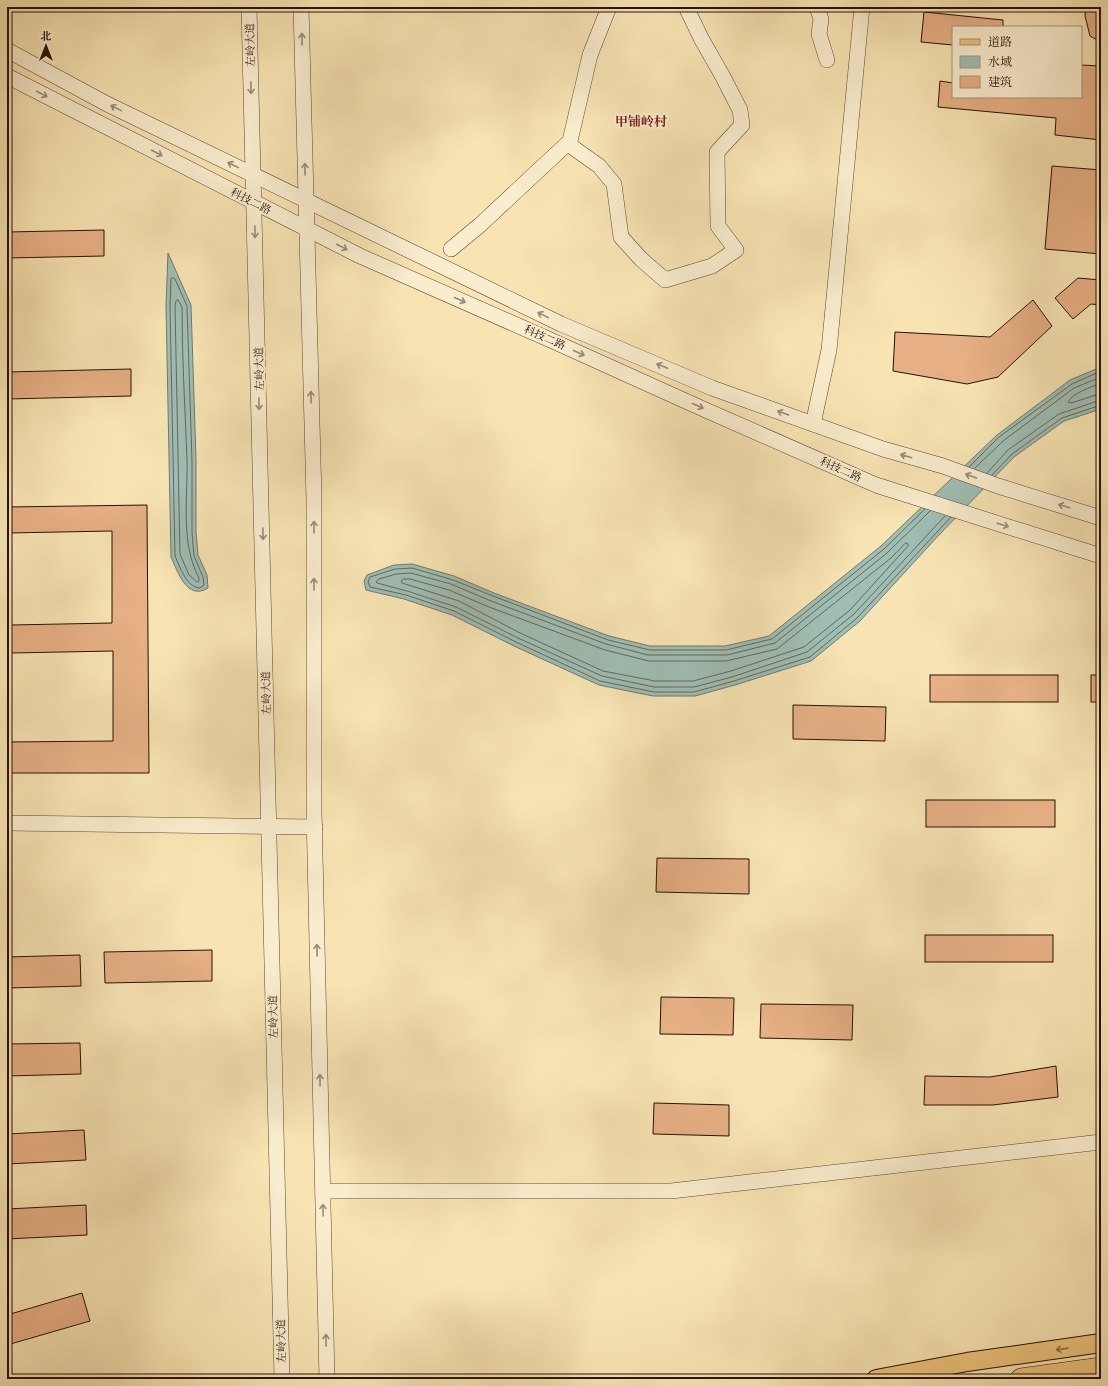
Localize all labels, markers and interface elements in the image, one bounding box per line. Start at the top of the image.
street label: 左岭大道 [243,23,257,67]
north arrow [26,26,66,66]
legend [952,26,1082,98]
text: 北 [41,29,52,43]
one-way arrow [298,33,306,46]
text: 道路 [988,34,1012,49]
text: 水域 [988,54,1012,69]
text: 建筑 [988,74,1012,89]
one-way arrow [247,81,255,94]
one-way arrow [35,91,47,98]
one-way arrow [111,104,123,111]
district label: 甲铺岭村 [615,113,667,129]
one-way arrow [151,150,163,158]
one-way arrow [228,161,240,168]
one-way arrow [302,163,309,176]
street label: 科技二路 [228,185,274,217]
one-way arrow [251,225,259,238]
one-way arrow [335,244,347,251]
one-way arrow [454,297,466,304]
one-way arrow [537,311,549,318]
street label: 科技二路 [522,322,568,352]
street label: 左岭大道 [252,347,266,391]
one-way arrow [573,350,585,357]
one-way arrow [656,362,668,370]
one-way arrow [307,391,315,404]
one-way arrow [256,397,263,410]
one-way arrow [691,403,703,411]
one-way arrow [777,409,789,417]
one-way arrow [900,451,913,459]
street label: 科技二路 [818,454,864,484]
one-way arrow [964,472,977,479]
one-way arrow [1057,502,1070,509]
one-way arrow [310,521,318,534]
one-way arrow [996,522,1009,529]
one-way arrow [259,527,266,540]
one-way arrow [310,578,318,591]
street label: 左岭大道 [259,671,273,715]
one-way arrow [314,944,321,957]
street label: 左岭大道 [266,995,280,1039]
one-way arrow [317,1074,324,1087]
one-way arrow [319,1204,327,1217]
street label: 左岭大道 [274,1319,288,1363]
one-way arrow [322,1334,330,1347]
one-way arrow [1056,1345,1069,1353]

